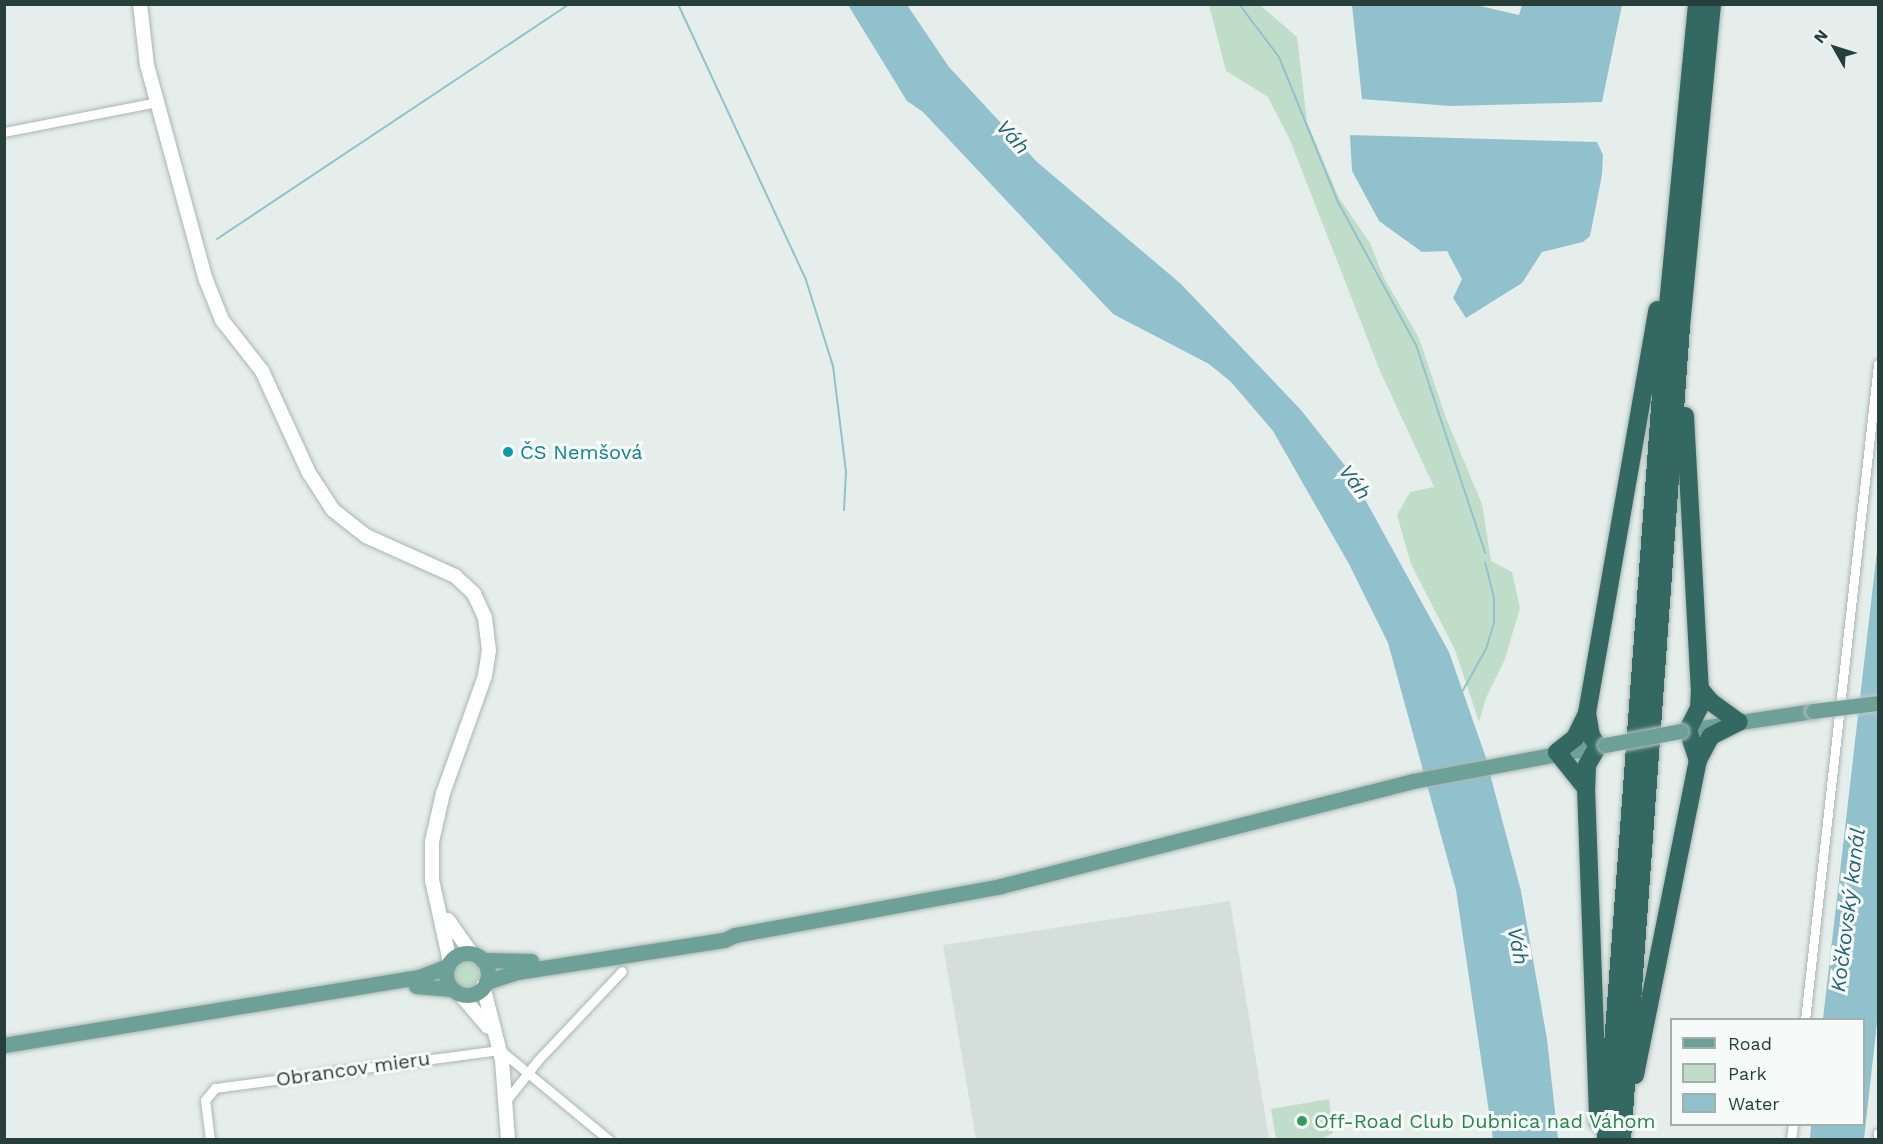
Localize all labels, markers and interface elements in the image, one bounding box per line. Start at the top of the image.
north arrow [1805,18,1865,78]
text: N [1810,26,1832,47]
water label: Váh [991,115,1035,159]
place label: ČS Nemšová [520,440,642,464]
marker: ČS Nemšová [501,445,515,459]
water label: Váh [1334,459,1376,505]
water label: Kočkovský kanál [1825,826,1871,994]
water label: Váh [1502,925,1534,967]
legend [1670,1018,1865,1126]
text: Road [1728,1033,1772,1054]
street label: Obrancov mieru [274,1046,432,1092]
text: Park [1728,1063,1767,1084]
text: Water [1728,1093,1780,1114]
place label: Off-Road Club Dubnica nad Váhom [1314,1109,1657,1133]
marker: Off-Road Club Dubnica nad Váhom [1295,1114,1309,1128]

